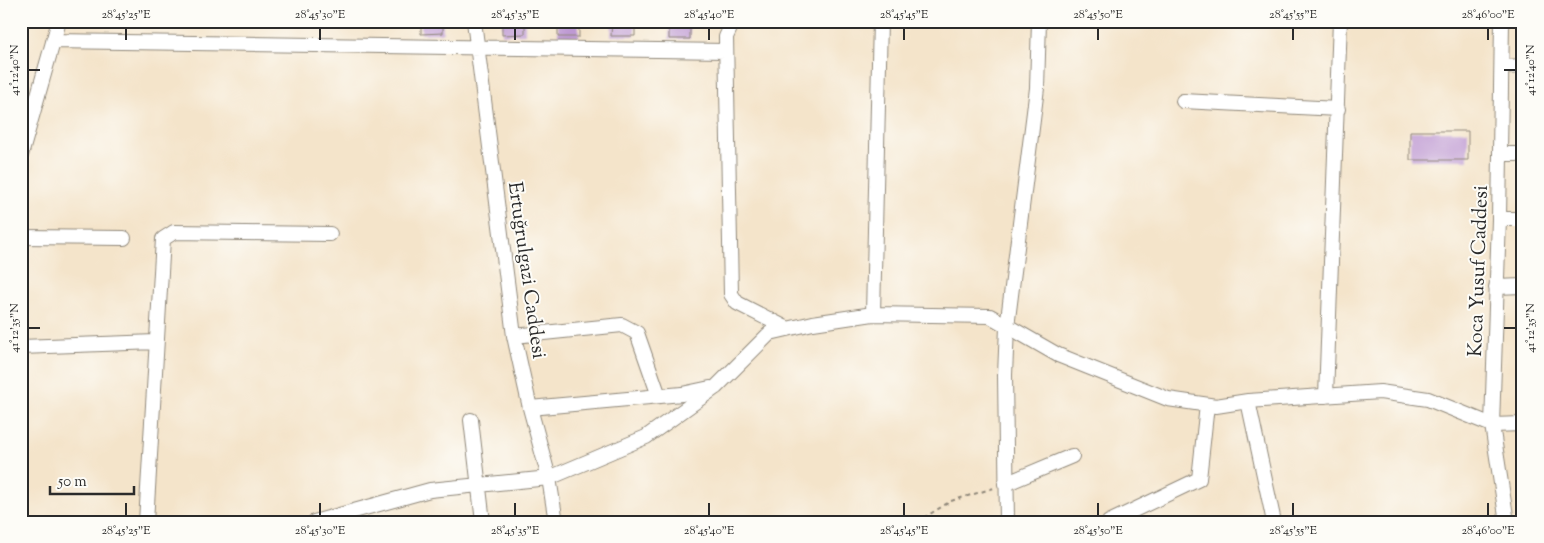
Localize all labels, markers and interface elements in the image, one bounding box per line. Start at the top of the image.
text: 28°45'25"E [101,6,151,24]
text: 28°45'30"E [295,6,346,24]
text: 28°45'35"E [491,6,540,24]
text: 28°45'40"E [684,6,735,24]
text: 28°45'45"E [880,6,929,24]
text: 28°45'50"E [1073,6,1124,24]
text: 28°45'55"E [1269,6,1318,24]
text: 28°46'00"E [1461,6,1515,24]
text: 41°12'40"N [6,44,24,96]
text: 41°12'40"N [1522,44,1540,96]
street label: Ertuğrulgazi Caddesi [499,180,552,361]
street label: Koca Yusuf Caddesi [1462,184,1497,357]
text: 41°12'35"N [6,303,24,353]
text: 41°12'35"N [1522,303,1540,353]
scale bar [50,463,134,495]
text: 50 m [57,472,87,493]
text: 28°45'25"E [101,522,151,540]
text: 28°45'30"E [295,522,346,540]
text: 28°45'35"E [491,522,540,540]
text: 28°45'40"E [684,522,735,540]
text: 28°45'45"E [880,522,929,540]
text: 28°45'50"E [1073,522,1124,540]
text: 28°45'55"E [1269,522,1318,540]
text: 28°46'00"E [1461,522,1515,540]

